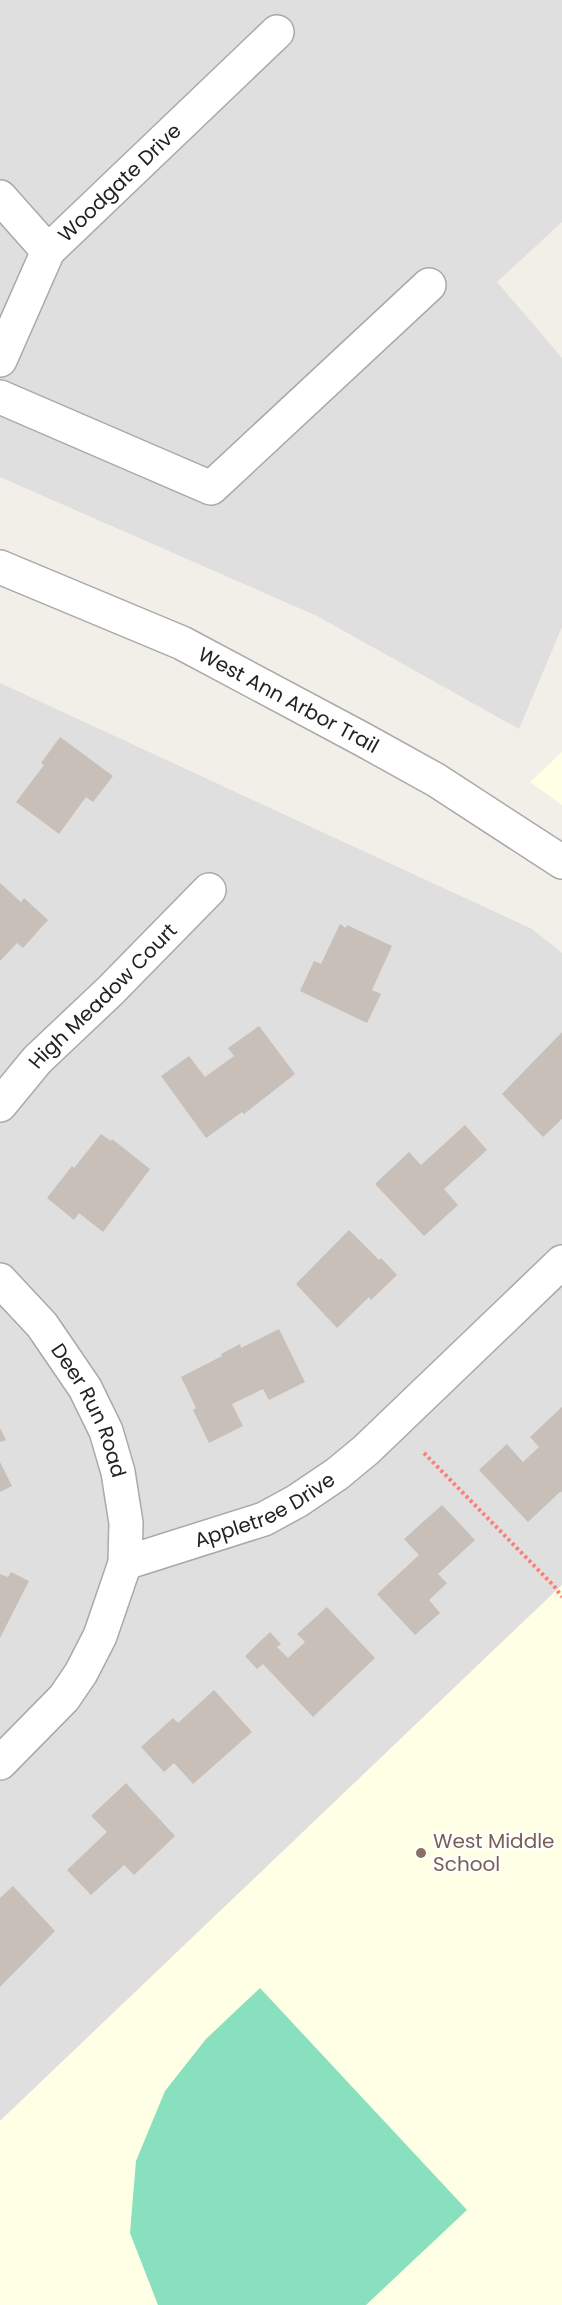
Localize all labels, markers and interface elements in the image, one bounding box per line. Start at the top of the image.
street label: Woodgate Drive [52,117,187,248]
street label: West Ann Arbor Trail [193,640,384,760]
street label: High Meadow Court [22,917,183,1074]
street label: Deer Run Road [45,1338,133,1481]
street label: Appletree Drive [191,1465,341,1554]
place label: West Middle School [433,1827,554,1878]
marker: West Middle School [414,1846,428,1860]

